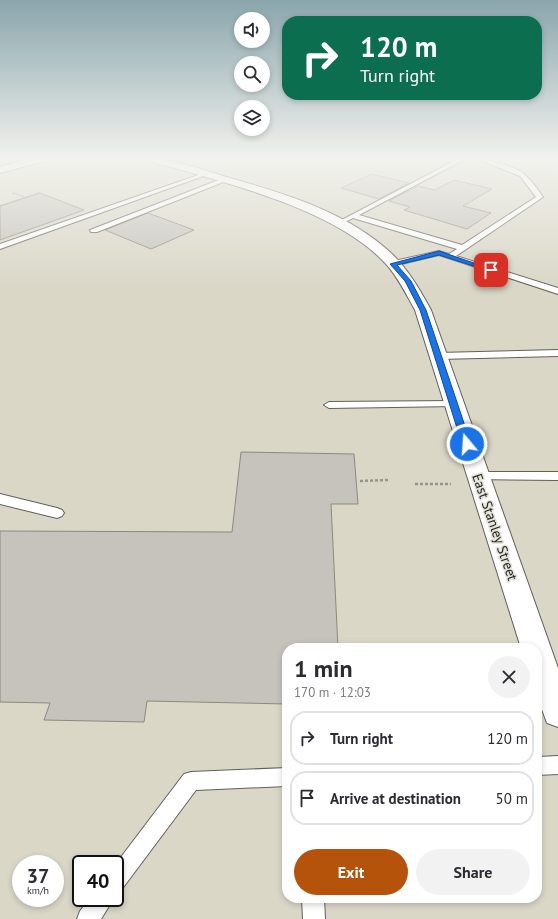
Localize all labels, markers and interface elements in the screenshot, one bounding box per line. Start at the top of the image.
map controls [234,12,270,136]
button: sound [234,12,270,48]
text: 120 m [360,28,437,65]
icon: right [294,32,346,84]
button: search [234,56,270,92]
text: Turn right [360,64,435,87]
button: layers [234,100,270,136]
pin [474,253,508,287]
icon: arrive [480,259,502,281]
position arrow [446,423,488,465]
street label: East Stanley Street [468,471,522,583]
text: 1 min [294,653,353,684]
button: close [488,656,530,698]
text: 170 m · 12:03 [294,684,371,701]
icon: right [296,727,318,749]
text: Turn right [330,729,393,748]
text: 120 m [487,729,528,748]
icon: arrive [296,787,318,809]
text: Arrive at destination [330,789,461,808]
text: 50 m [495,789,528,808]
button: Exit [294,849,408,895]
button: Share [416,849,530,895]
speed limit sign: 40 [72,855,124,907]
text: 37 [27,863,49,889]
text: km/h [27,884,49,897]

